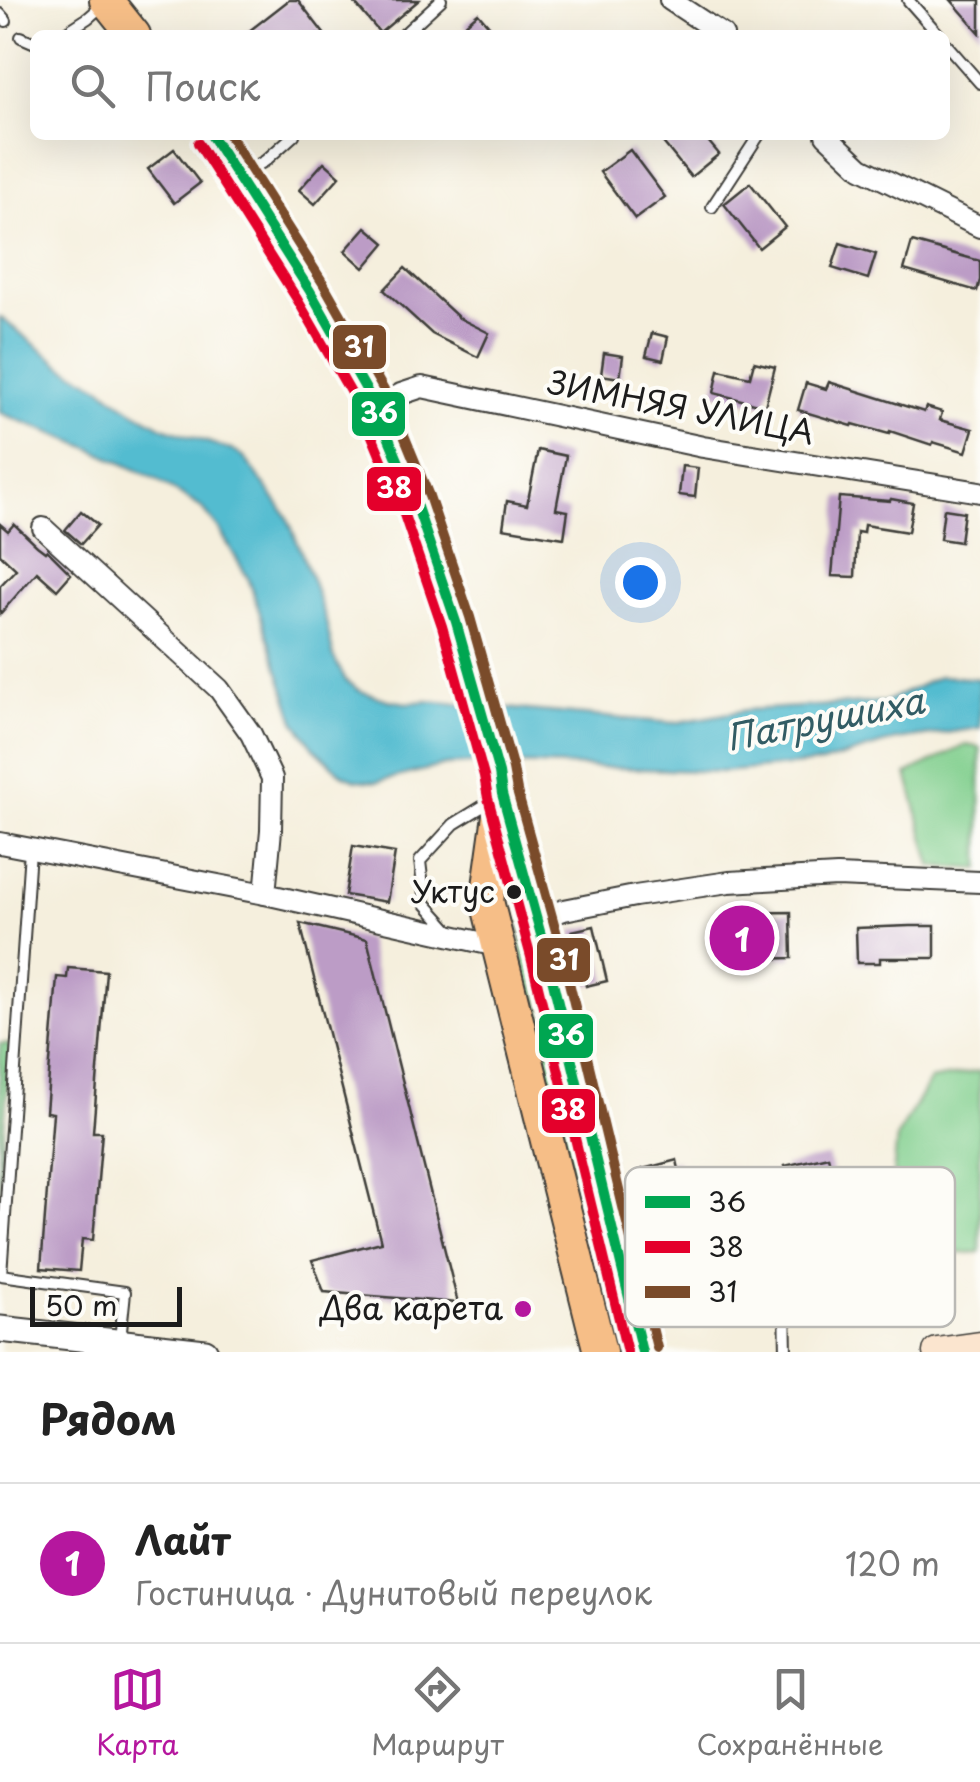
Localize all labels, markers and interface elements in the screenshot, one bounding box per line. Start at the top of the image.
search box [30,30,950,140]
text: Поиск [145,57,260,114]
icon: search [65,58,120,113]
line badge: 31 [331,323,388,371]
text: 31 [344,324,374,367]
street label: ЗИМНЯЯ УЛИЦА [543,356,819,455]
line badge: 36 [350,390,407,438]
text: 36 [360,390,398,433]
line badge: 38 [365,465,423,513]
text: 38 [376,465,412,508]
your location [615,557,666,608]
water label: Патрушиха [721,672,929,763]
place label: Уктус [411,868,495,913]
marker: Уктус [504,882,524,902]
pin: 1 [710,900,774,976]
line badge: 31 [535,936,592,984]
text: 31 [549,937,579,980]
line badge: 36 [537,1012,595,1060]
text: 36 [547,1012,585,1055]
line badge: 38 [540,1087,597,1135]
text: 38 [550,1087,586,1130]
legend [625,1167,955,1327]
text: 36 [708,1179,746,1222]
text: 38 [708,1224,744,1267]
text: 31 [708,1269,737,1312]
scale bar [30,1282,182,1326]
text: 50 m [45,1283,118,1326]
place label: Два карета [319,1283,503,1331]
marker: Два карета [512,1298,534,1320]
text: Рядом [40,1386,177,1449]
text: Лайт [135,1511,231,1568]
text: 1 [65,1539,80,1587]
text: 120 m [845,1539,940,1587]
text: Гостиница · Дунитовый переулок [135,1568,652,1616]
tab: Карта [96,1662,179,1765]
tab: Маршрут [371,1662,504,1765]
tab: Сохранённые [696,1662,884,1765]

